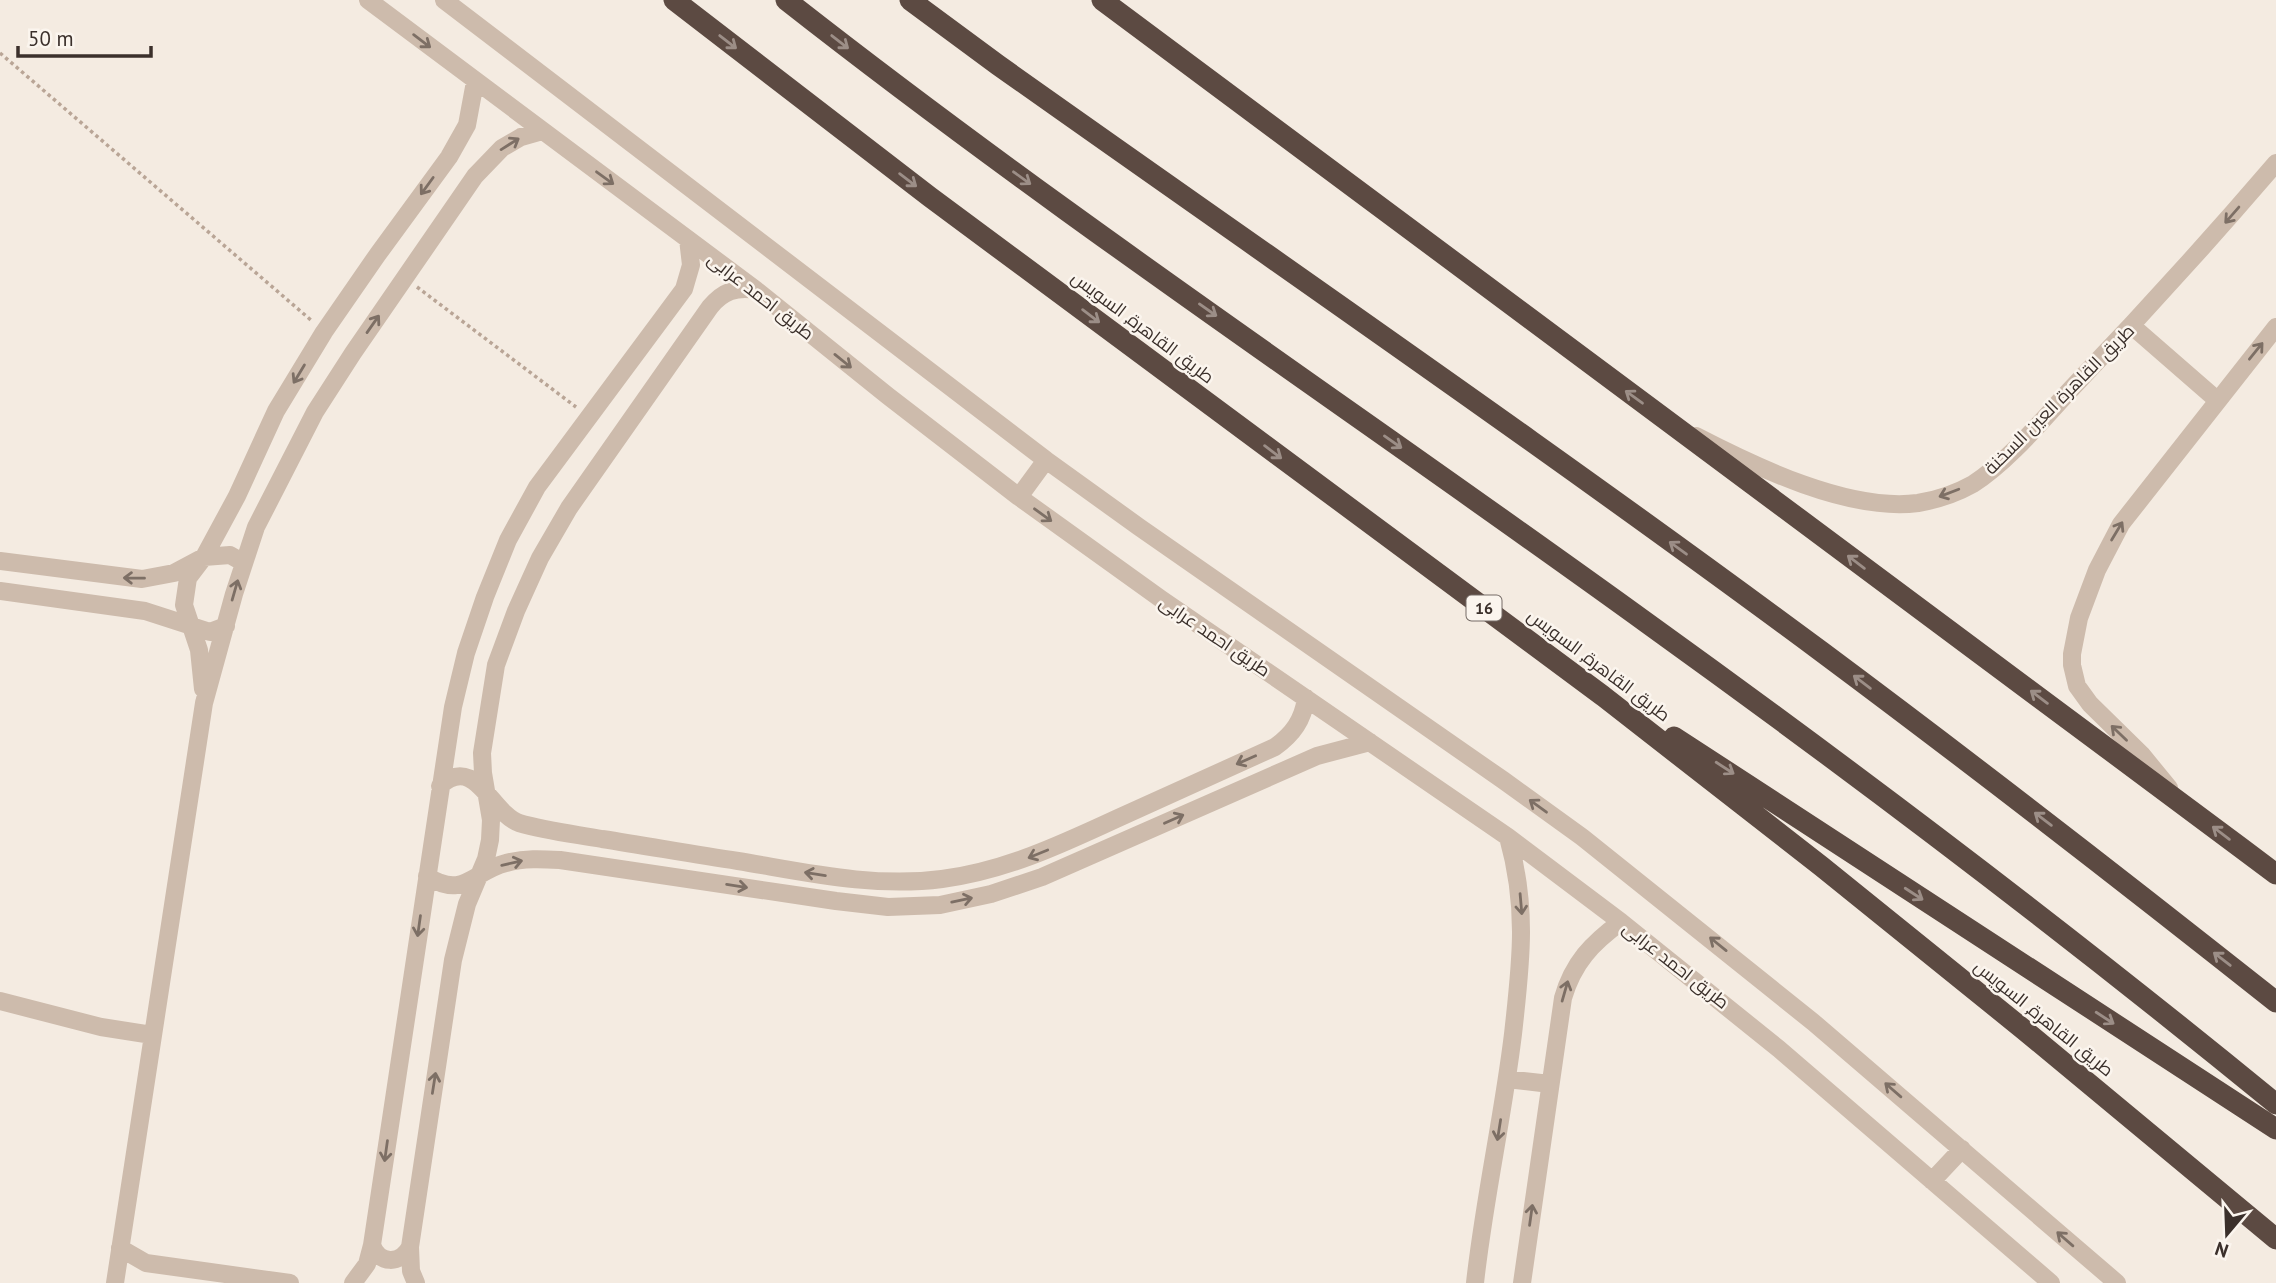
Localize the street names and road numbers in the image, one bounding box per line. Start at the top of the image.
street label: طريق احمد عرابى [702,247,819,346]
street label: طريق القاهرة, السويس [1066,266,1219,389]
street label: طريق القاهرة العين السخنة [1979,319,2140,480]
street label: طريق احمد عرابى [1155,590,1275,682]
road number: 16 [1466,596,1502,621]
street label: طريق القاهرة, السويس [1522,604,1675,727]
street label: طريق احمد عرابى [1617,916,1734,1015]
street label: طريق القاهرة, السويس [1969,955,2119,1082]

